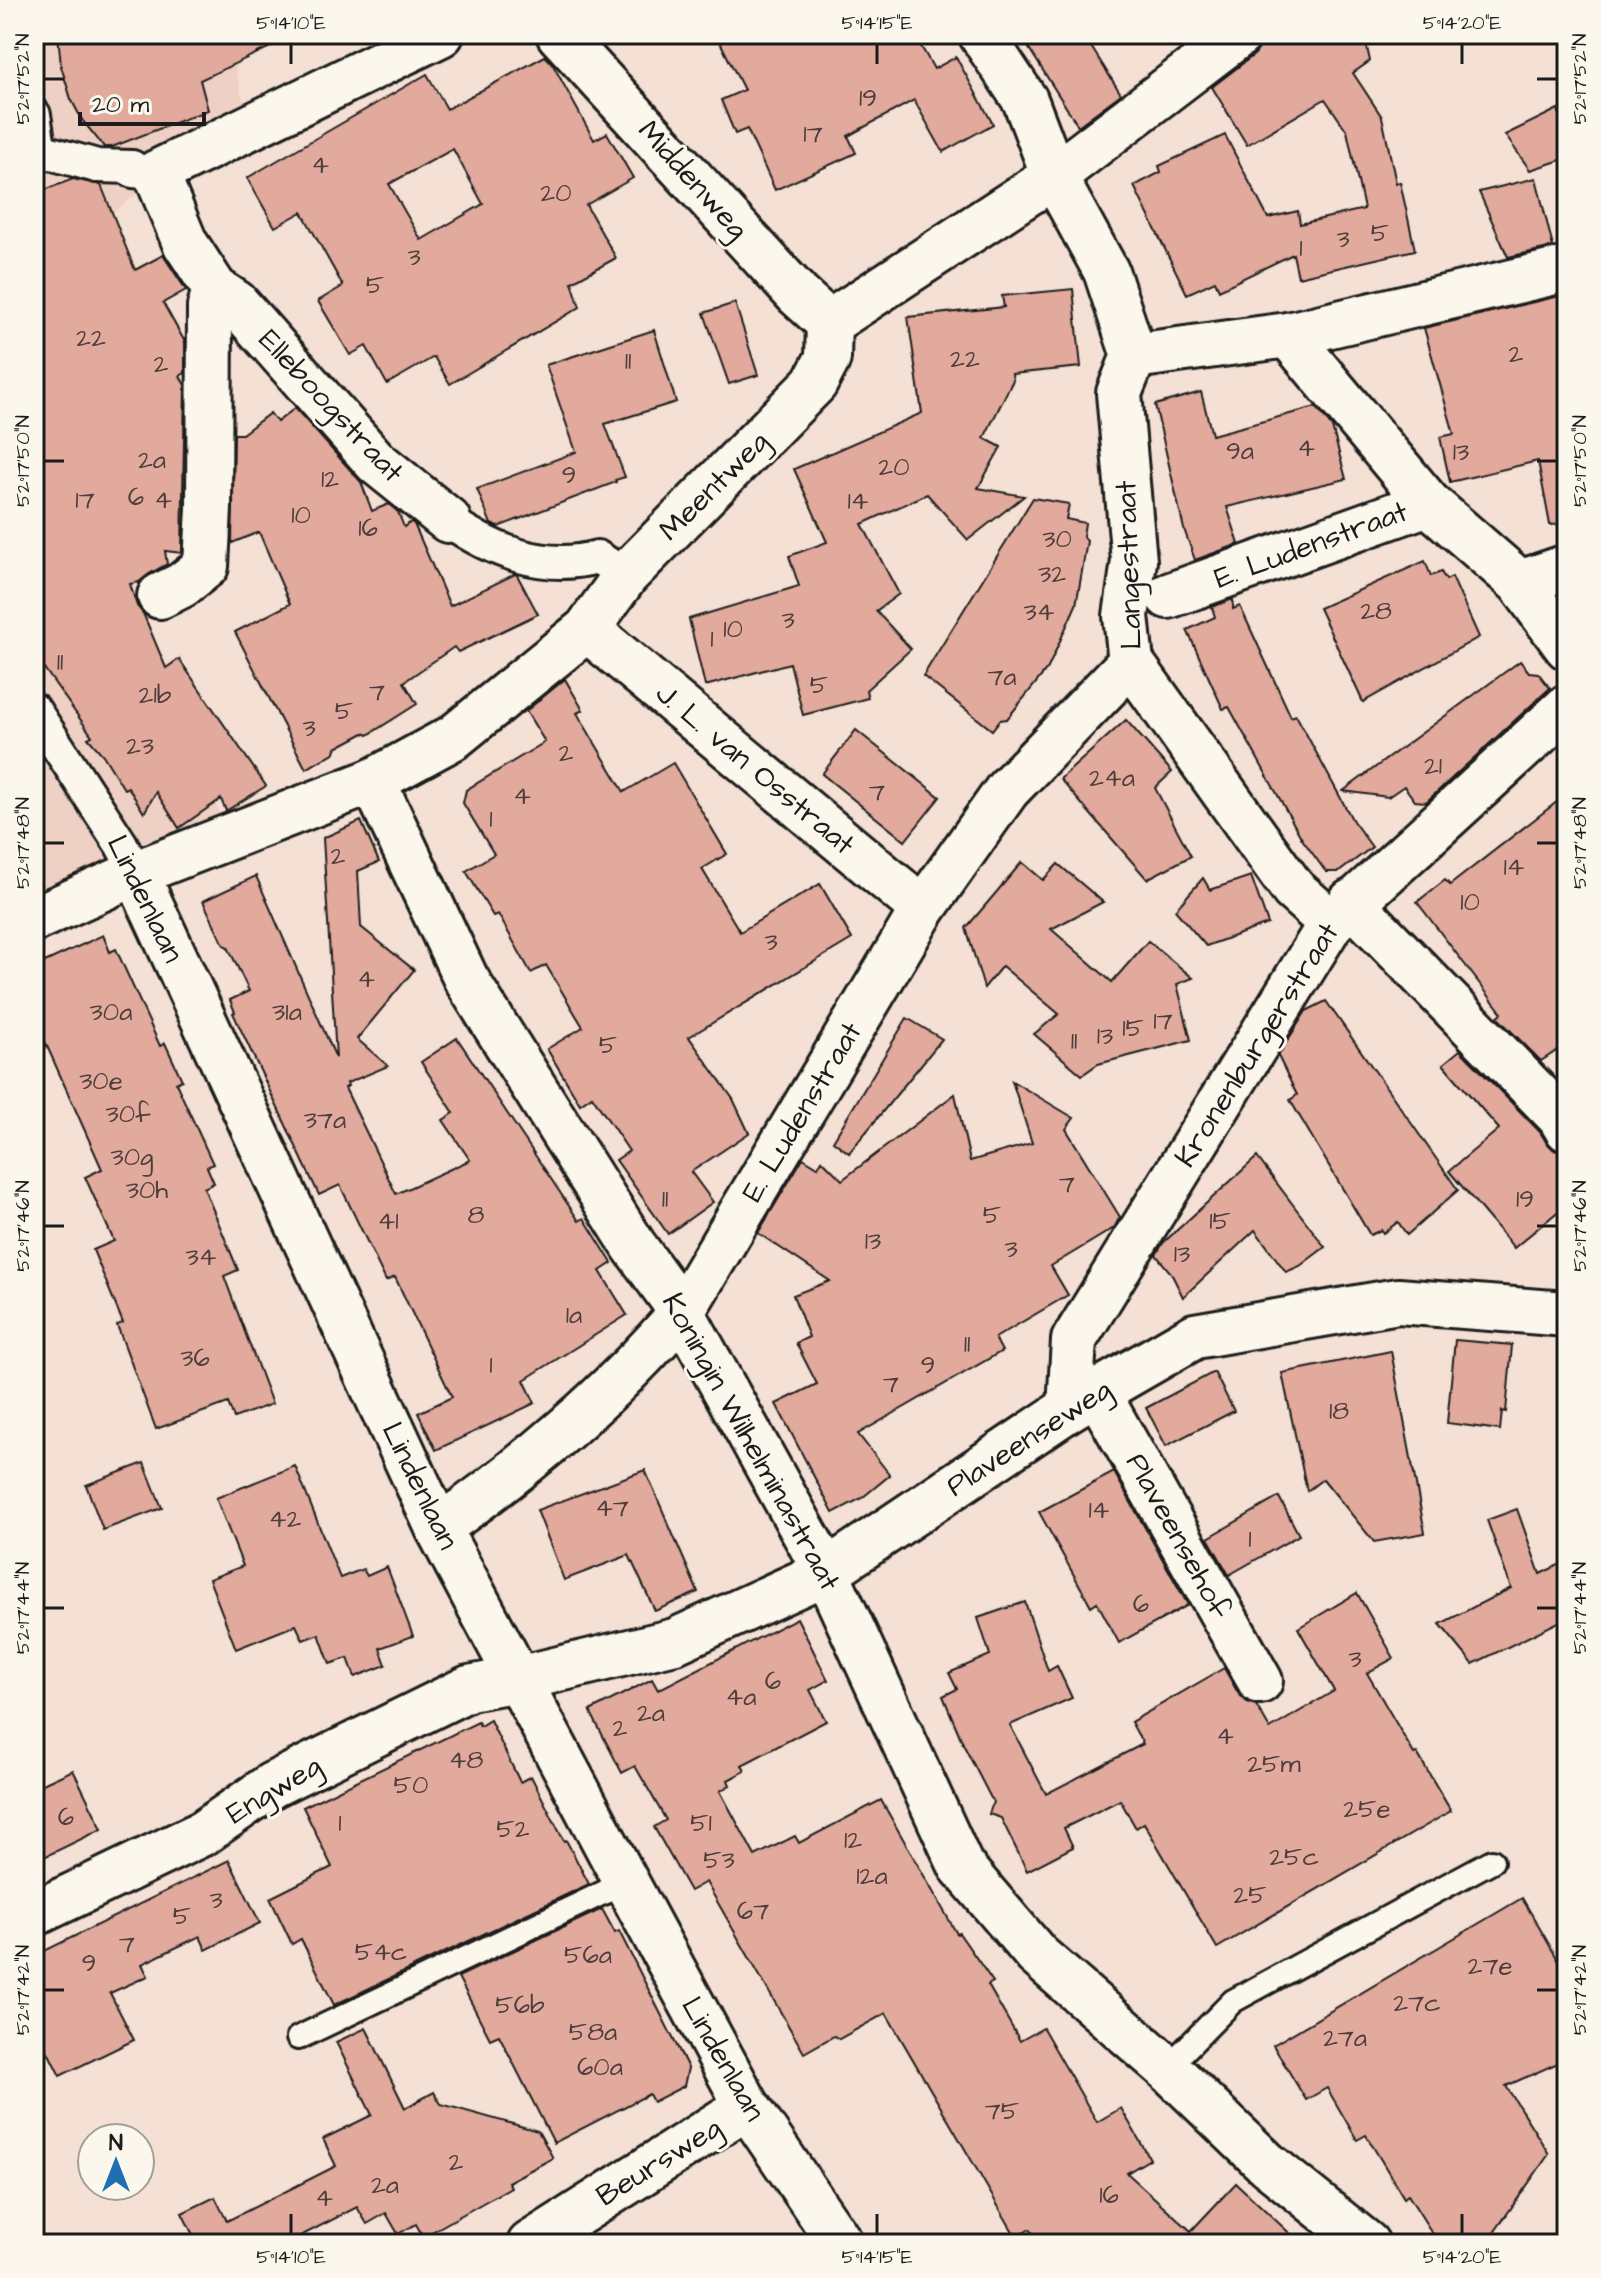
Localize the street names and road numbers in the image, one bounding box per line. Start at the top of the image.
street label: Middenweg [627,111,758,249]
street label: Elleboogstraat [248,320,413,493]
street label: Meentweg [650,422,779,551]
street label: Langestraat [1105,480,1154,650]
street label: E. Ludenstraat [1208,491,1414,599]
street label: J. L. van Osstraat [646,673,864,865]
street label: Lindenlaan [96,828,194,970]
street label: Kronenburgerstraat [1165,915,1350,1176]
street label: E. Ludenstraat [732,1014,872,1210]
street label: Koningin Wilhelminastraat [651,1286,850,1599]
street label: Plaveenseweg [938,1369,1120,1508]
street label: Lindenlaan [371,1415,469,1557]
street label: Plaveensehof [1115,1446,1241,1626]
street label: Engweg [219,1745,330,1836]
street label: Lindenlaan [671,1989,775,2129]
street label: Beursweg [588,2107,730,2218]

